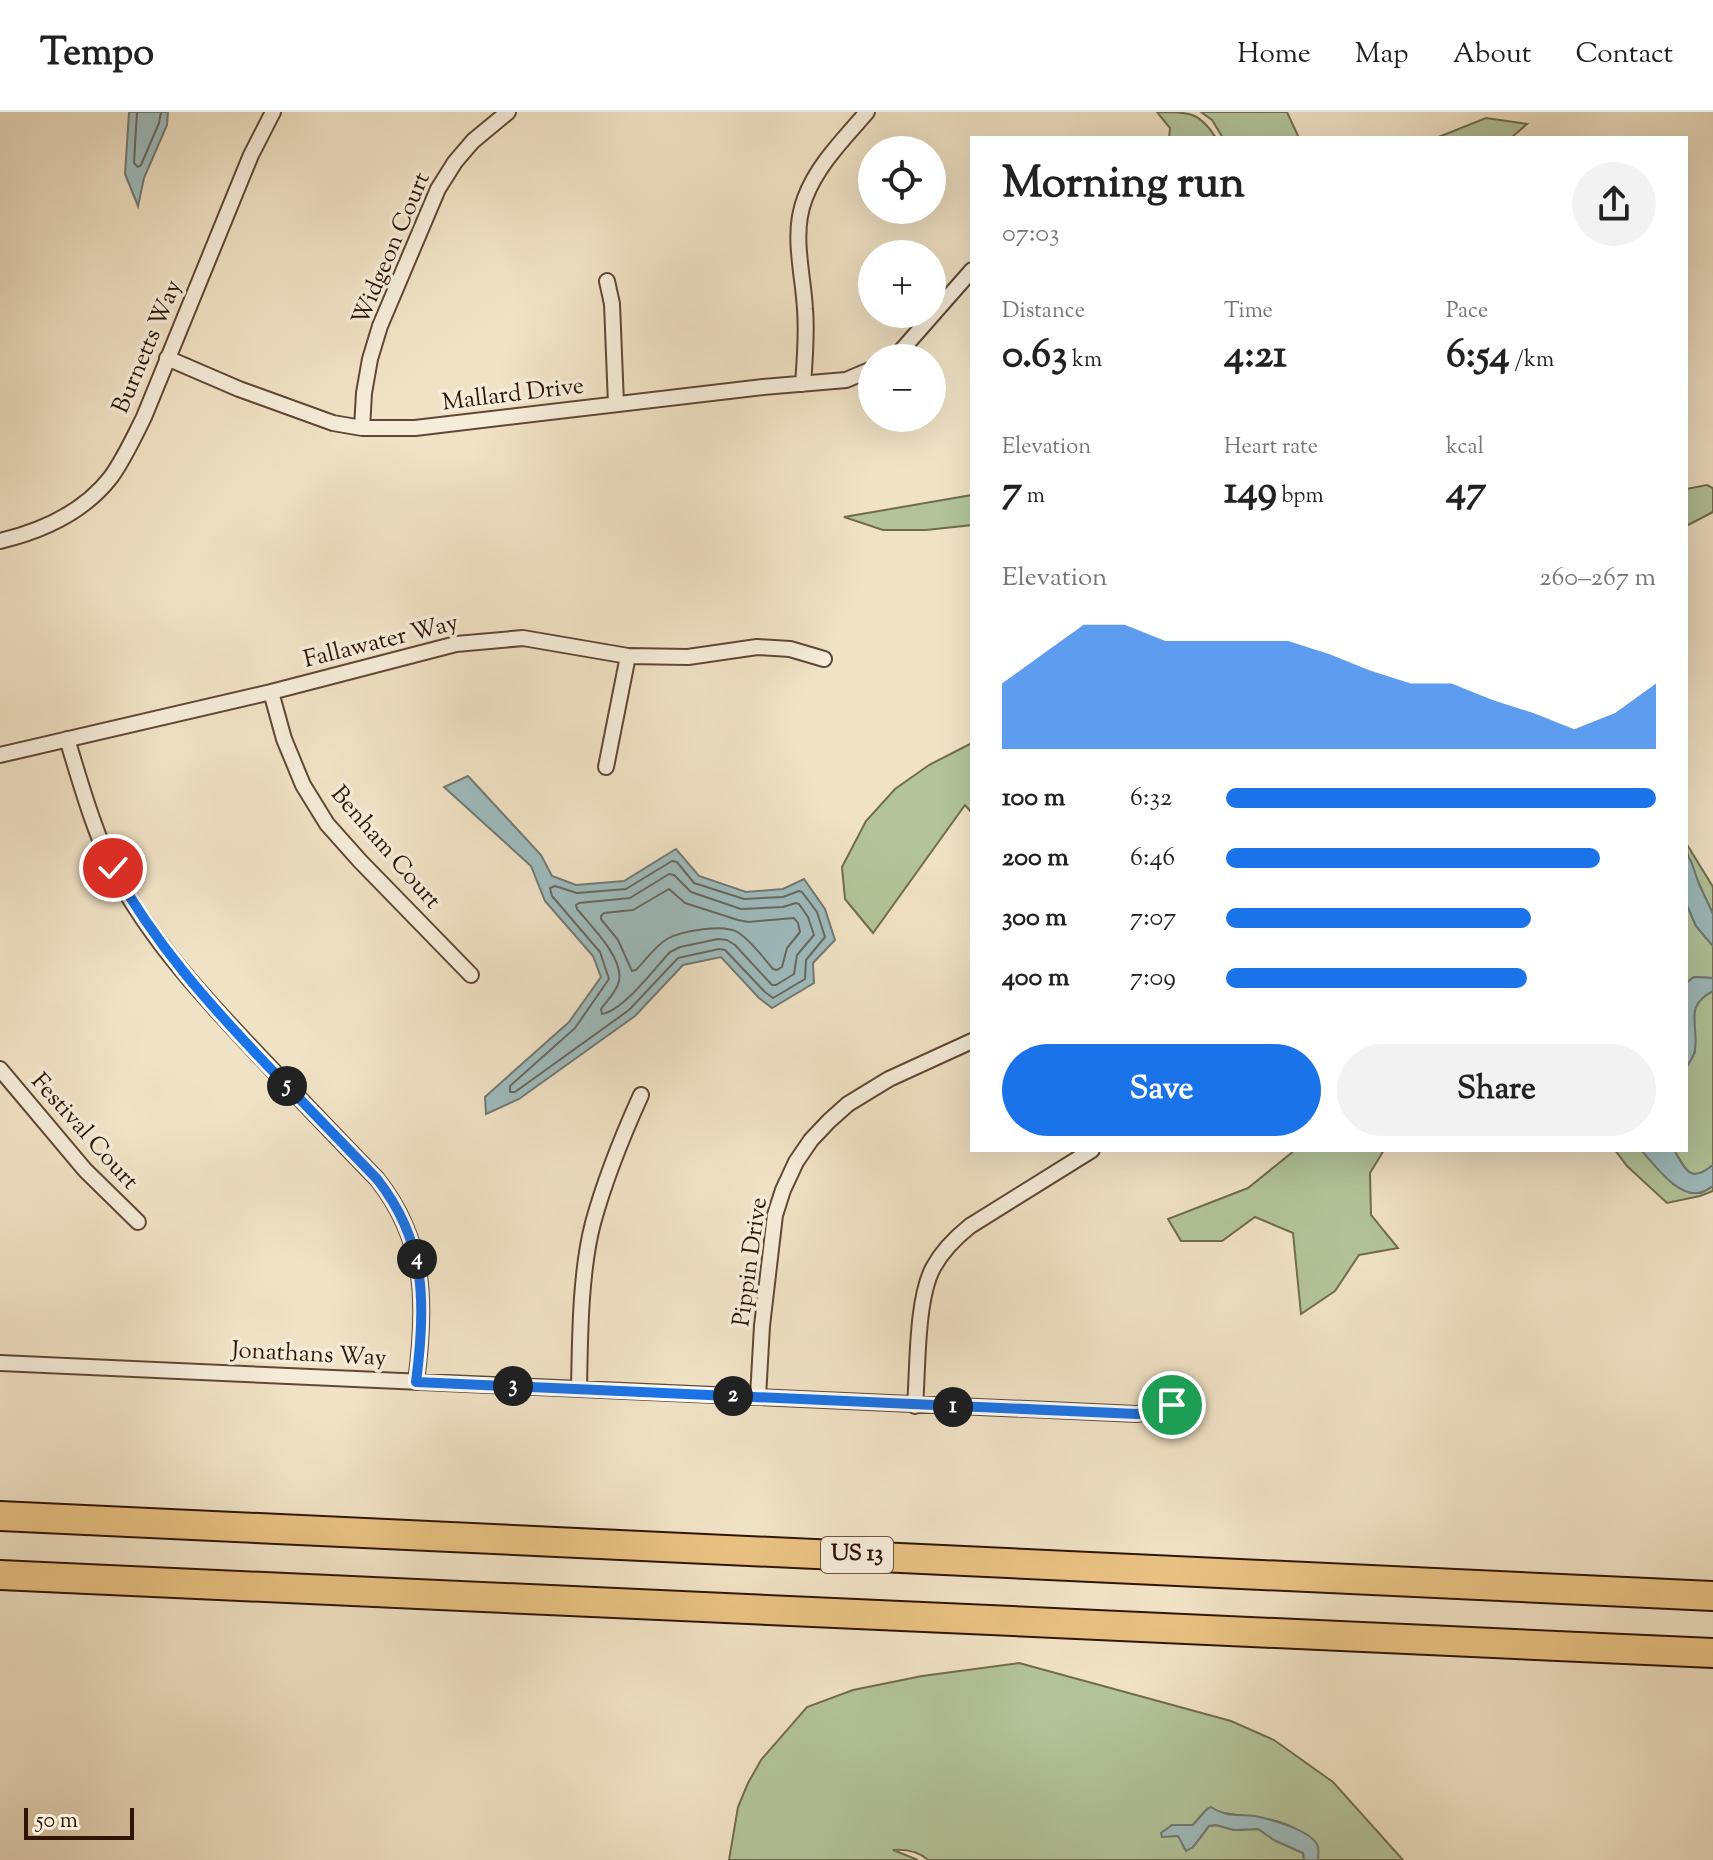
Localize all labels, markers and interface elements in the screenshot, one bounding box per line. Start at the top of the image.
text: Tempo [40,28,154,82]
text: Home [1237,35,1311,75]
text: Map [1355,35,1409,75]
text: About [1453,35,1531,75]
text: Contact [1575,35,1673,75]
map controls [858,136,946,432]
button: locate [858,136,946,224]
text: Morning run [1002,154,1245,217]
button: share [1572,162,1656,246]
street label: Widgeon Court [344,167,440,331]
text: 07:03 [1002,216,1060,253]
button: + [858,240,946,328]
street label: Burnetts Way [105,275,191,419]
text: Distance [1002,296,1085,328]
text: Time [1224,296,1273,328]
text: Pace [1446,296,1488,328]
text: 0.63 [1002,328,1067,385]
text: 4:21 [1224,328,1287,385]
text: 6:54 [1446,328,1510,385]
button: − [858,344,946,432]
text: km [1067,345,1102,377]
text: /km [1510,345,1554,377]
street label: Mallard Drive [440,369,586,421]
text: Elevation [1002,432,1091,464]
text: Heart rate [1224,432,1318,464]
text: kcal [1446,432,1484,464]
text: 7 [1002,464,1022,521]
text: 149 [1224,464,1277,521]
text: 47 [1446,464,1486,521]
text: m [1022,481,1045,513]
text: bpm [1277,481,1324,513]
text: Elevation [1002,560,1107,597]
text: 260–267 m [1539,560,1656,597]
street label: Fallawater Way [300,606,462,678]
street label: Benham Court [322,779,448,917]
text: 100 m [1002,780,1065,817]
text: 6:32 [1130,780,1172,817]
pin [79,834,147,902]
text: 200 m [1002,840,1069,877]
text: 6:46 [1130,840,1175,877]
icon: check [91,846,135,890]
text: 300 m [1002,900,1067,937]
text: 7:07 [1130,900,1176,937]
text: 400 m [1002,960,1069,997]
text: 7:09 [1130,960,1176,997]
button: Save [1002,1044,1321,1136]
button: Share [1337,1044,1656,1136]
street label: Festival Court [22,1066,146,1198]
pin: 5 [267,1066,307,1106]
text: 5 [283,1070,291,1102]
street label: Pippin Drive [725,1195,777,1329]
pin: 4 [397,1239,437,1279]
text: 4 [411,1243,423,1275]
street label: Jonathans Way [229,1334,387,1376]
pin: 3 [493,1366,533,1406]
text: 3 [509,1370,517,1402]
pin [1138,1371,1206,1439]
pin: 2 [713,1376,753,1416]
text: 2 [728,1380,738,1412]
icon: arrive [1150,1383,1194,1427]
pin: 1 [933,1387,973,1427]
text: 1 [949,1391,957,1423]
road number: US 13 [821,1537,893,1573]
scale bar [24,1804,134,1840]
text: 50 m [36,1806,78,1838]

